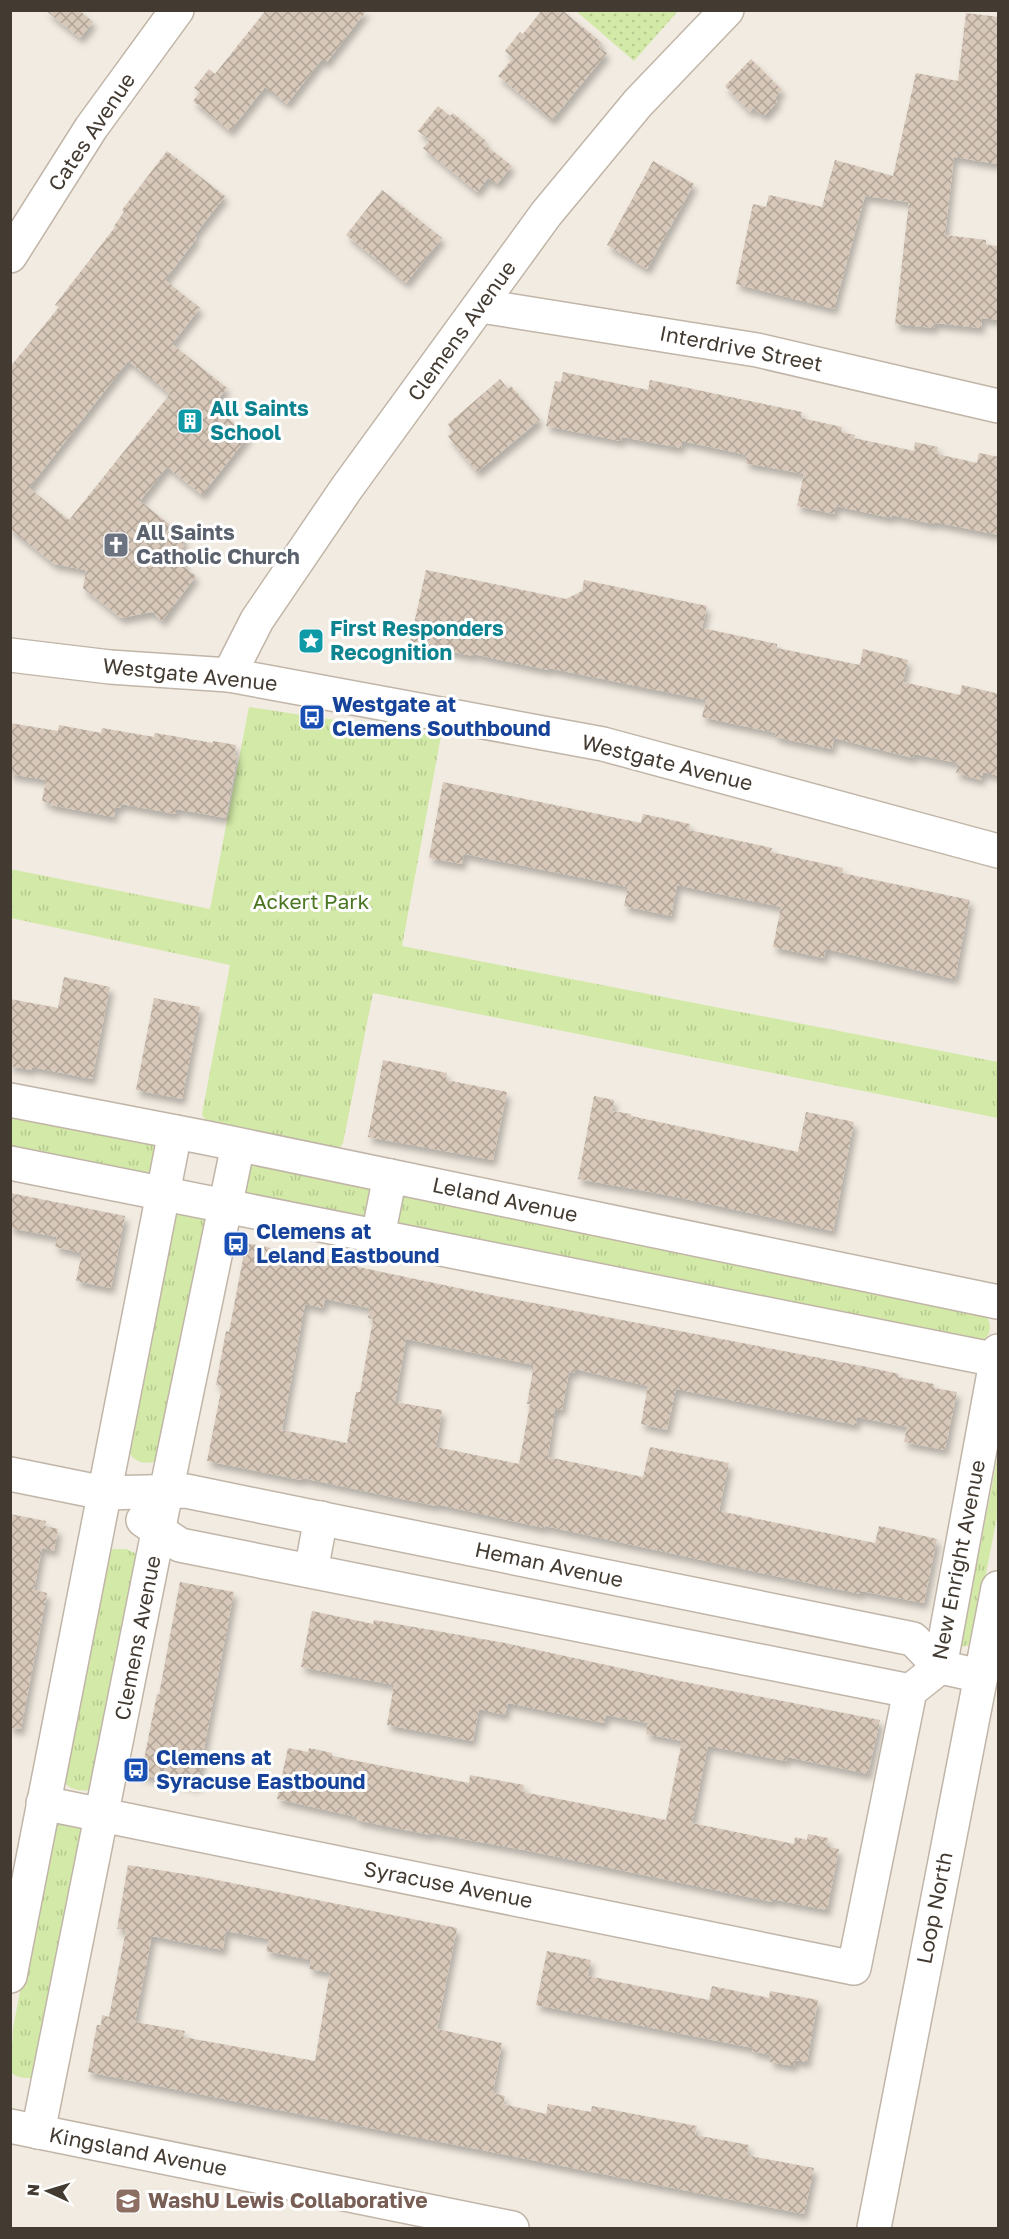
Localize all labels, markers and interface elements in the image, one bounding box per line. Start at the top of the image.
street label: Cates Avenue [42,67,140,196]
street label: Clemens Avenue [402,255,521,406]
street label: Interdrive Street [657,319,825,377]
place label: All Saints School [210,395,309,445]
building icon: All Saints School [175,406,205,436]
place label: All Saints Catholic Church [136,519,300,569]
church icon: All Saints Catholic Church [101,530,131,560]
place label: First Responders Recognition [330,615,504,665]
place icon: First Responders Recognition [296,626,326,656]
street label: Westgate Avenue [101,652,279,696]
place label: Westgate at Clemens Southbound [332,691,551,741]
bus stop icon: Westgate at Clemens Southbound [297,702,327,732]
street label: Westgate Avenue [579,728,756,796]
park label: Ackert Park [253,888,369,914]
street label: Leland Avenue [430,1171,580,1227]
place label: Clemens at Leland Eastbound [256,1218,439,1268]
bus stop icon: Clemens at Leland Eastbound [221,1229,251,1259]
street label: New Enright Avenue [926,1458,990,1662]
street label: Heman Avenue [473,1536,626,1592]
street label: Clemens Avenue [108,1553,166,1722]
place label: Clemens at Syracuse Eastbound [156,1744,365,1794]
bus stop icon: Clemens at Syracuse Eastbound [121,1755,151,1785]
street label: Loop North [910,1850,958,1966]
street label: Syracuse Avenue [361,1855,535,1913]
street label: Kingsland Avenue [47,2121,229,2181]
north arrow [18,2161,78,2221]
text: N [23,2183,43,2197]
school or university icon: WashU Lewis Collaborative [113,2186,143,2216]
place label: WashU Lewis Collaborative [148,2187,428,2213]

